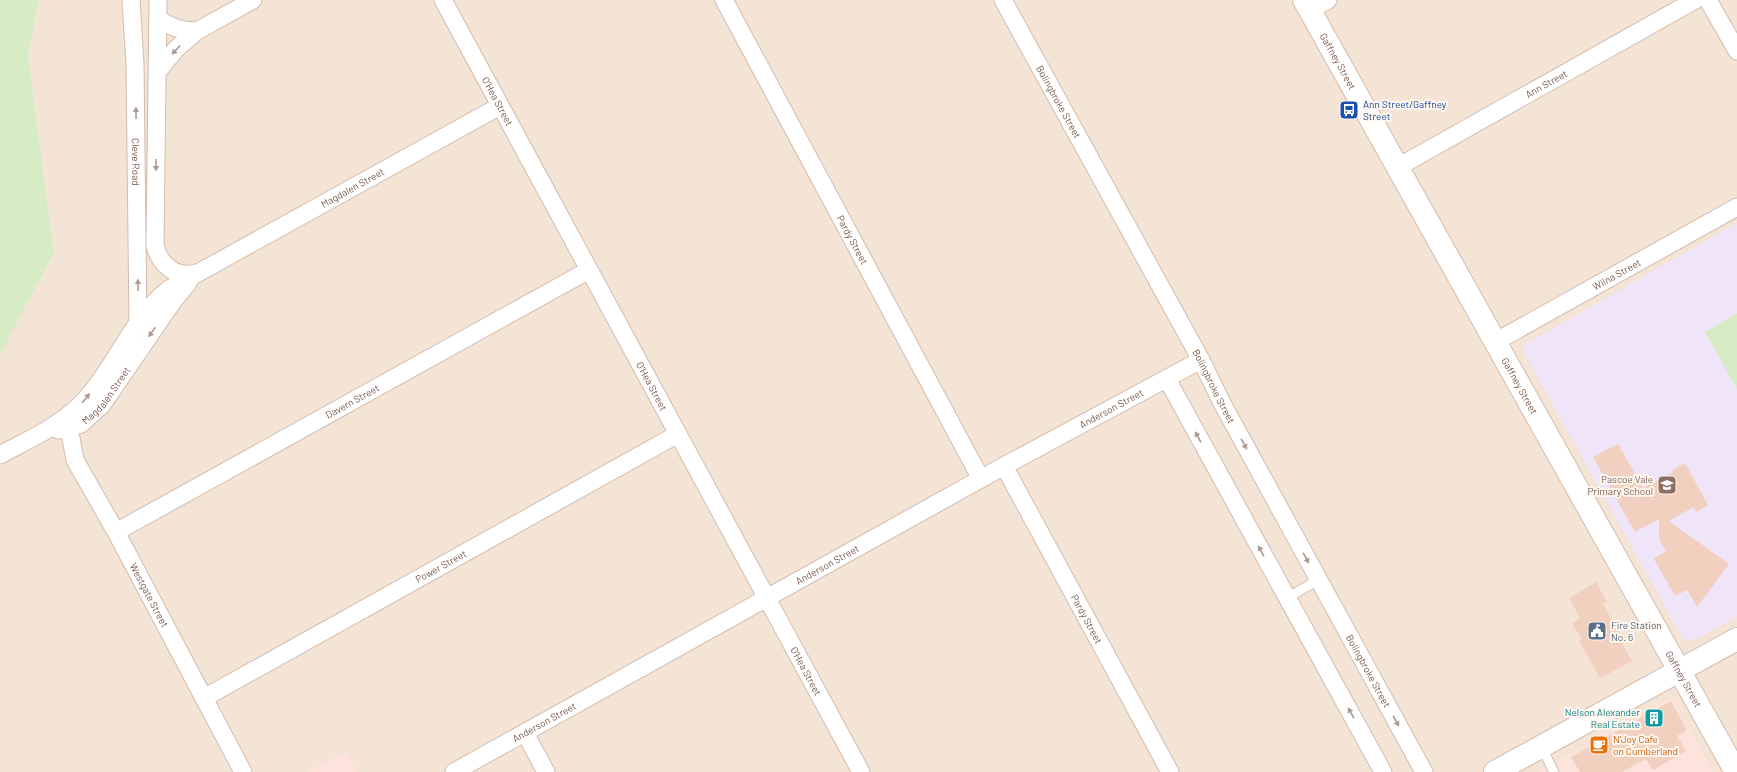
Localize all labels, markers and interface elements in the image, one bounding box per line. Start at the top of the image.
street label: Gaffney Street [1318,31,1359,92]
one-way arrow [171,45,181,55]
street label: Bolingbroke Street [1034,63,1084,140]
street label: Ann Street [1523,67,1570,100]
street label: O'Hea Street [480,75,516,128]
place label: Ann Street/Gaffney Street [1363,98,1447,122]
bus stop icon: Ann Street/Gaffney Street [1338,99,1360,121]
one-way arrow [132,107,139,119]
street label: Cleve Road [130,138,142,186]
one-way arrow [153,159,159,172]
street label: Magdalen Street [319,165,386,210]
street label: Pardy Street [835,213,871,267]
street label: Wilna Street [1590,256,1643,293]
one-way arrow [135,278,141,291]
one-way arrow [148,326,156,337]
street label: Bolingbroke Street [1190,347,1238,425]
street label: Gaffney Street [1499,355,1541,416]
street label: O'Hea Street [634,360,670,413]
street label: Magdalen Street [79,364,133,426]
street label: Davern Street [323,381,381,421]
street label: Anderson Street [1077,386,1145,430]
one-way arrow [82,392,90,403]
one-way arrow [1195,431,1202,442]
one-way arrow [1241,438,1248,450]
place label: Pascoe Vale Primary School [1587,473,1653,497]
school or university icon: Pascoe Vale Primary School [1656,474,1678,496]
street label: Anderson Street [793,542,861,587]
one-way arrow [1257,545,1264,556]
street label: Power Street [413,547,469,585]
one-way arrow [1303,553,1310,564]
street label: Westgate Street [128,561,171,629]
street label: Pardy Street [1069,592,1105,646]
place label: Fire Station No. 6 [1611,619,1662,643]
public building icon: Fire Station No. 6 [1586,620,1608,642]
street label: Bolingbroke Street [1344,632,1394,710]
street label: O'Hea Street [788,644,825,698]
street label: Gaffney Street [1663,649,1705,710]
street label: Anderson Street [510,699,578,744]
place label: Nelson Alexander Real Estate [1565,706,1640,730]
building icon: Nelson Alexander Real Estate [1643,707,1665,729]
one-way arrow [1347,708,1354,719]
one-way arrow [1393,715,1399,727]
place label: N'Joy Cafe on Cumberland [1613,733,1678,757]
cafe icon: N'Joy Cafe on Cumberland [1588,734,1610,756]

